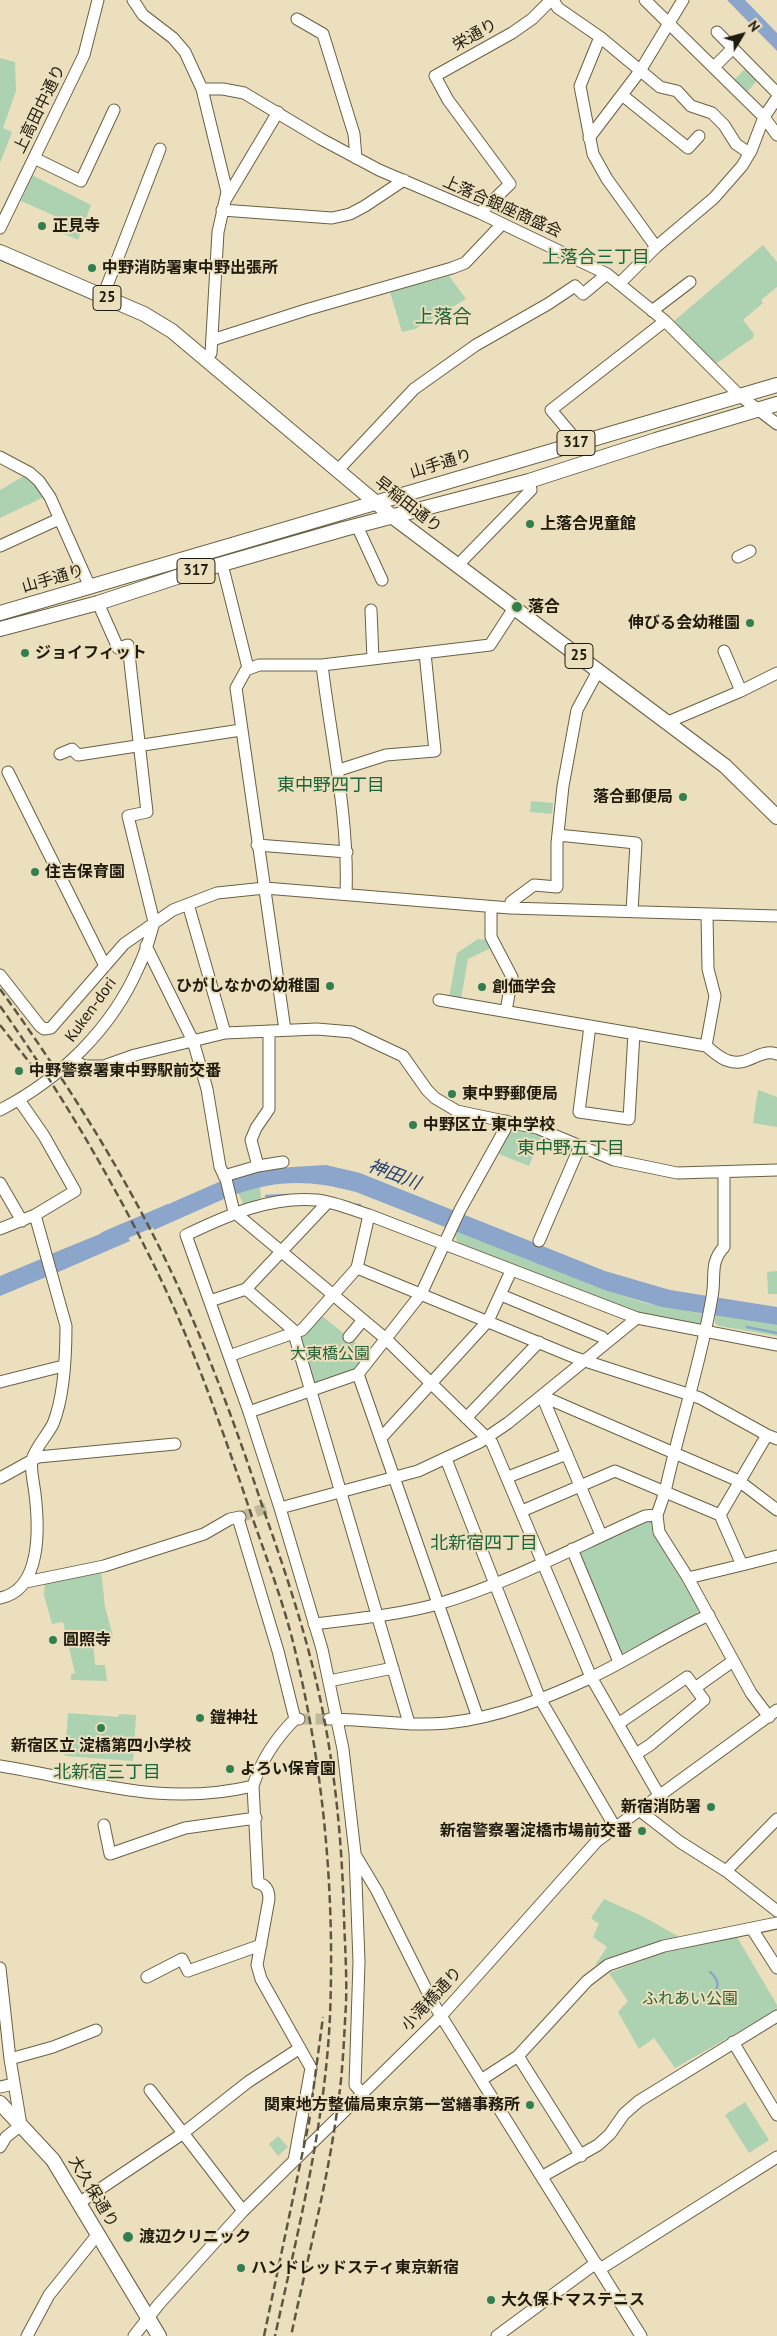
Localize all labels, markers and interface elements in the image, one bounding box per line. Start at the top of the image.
north arrow [717,10,767,60]
street label: 栄通り [449,15,501,55]
text: N [744,17,764,35]
street label: 上高田中通り [10,62,70,156]
street label: 上落合銀座商盛会 [440,172,564,242]
place label: 正見寺 [52,216,100,236]
marker: 正見寺 [36,220,48,232]
district label: 上落合三丁目 [542,247,650,269]
place label: 中野消防署東中野出張所 [102,258,278,278]
marker: 中野消防署東中野出張所 [86,262,98,274]
road number: 25 [93,286,121,310]
district label: 上落合 [415,307,471,329]
road number: 317 [557,430,595,456]
street label: 山手通り [408,445,474,483]
street label: 早稲田通り [371,473,445,537]
place label: 上落合児童館 [540,514,636,534]
marker: 上落合児童館 [524,518,536,530]
road number: 317 [177,558,215,584]
street label: 山手通り [20,561,86,597]
place label: 落合 [528,597,560,617]
marker: 落合 [510,600,524,614]
place label: 伸びる会幼稚園 [628,613,740,633]
marker: 伸びる会幼稚園 [744,617,756,629]
place label: ジョイフィット [35,643,147,663]
road number: 25 [565,644,593,668]
marker: ジョイフィット [19,647,31,659]
district label: 東中野四丁目 [277,775,385,797]
place label: 落合郵便局 [593,787,673,807]
marker: 落合郵便局 [677,791,689,803]
place label: 住吉保育園 [45,862,125,882]
marker: 住吉保育園 [29,866,41,878]
street label: Kuken-dori [61,974,121,1046]
place label: ひがしなかの幼稚園 [176,976,320,996]
place label: 創価学会 [492,977,556,997]
marker: ひがしなかの幼稚園 [324,980,336,992]
marker: 創価学会 [476,981,488,993]
place label: 中野警察署東中野駅前交番 [29,1061,221,1081]
marker: 中野警察署東中野駅前交番 [13,1065,25,1077]
place label: 東中野郵便局 [462,1084,558,1104]
marker: 東中野郵便局 [446,1088,458,1100]
place label: 中野区立 東中学校 [423,1115,555,1135]
marker: 中野区立 東中学校 [407,1119,419,1131]
district label: 東中野五丁目 [517,1138,625,1160]
water label: 神田川 [365,1155,423,1195]
park label: 大東橋公園 [290,1344,370,1364]
district label: 北新宿四丁目 [430,1533,538,1555]
place label: 圓照寺 [63,1630,111,1650]
marker: 圓照寺 [47,1634,59,1646]
place label: 鎧神社 [210,1708,258,1728]
marker: 鎧神社 [194,1712,206,1724]
marker: 新宿区立 淀橋第四小学校 [95,1722,107,1734]
place label: 新宿区立 淀橋第四小学校 [11,1736,191,1756]
place label: よろい保育園 [240,1759,336,1779]
district label: 北新宿三丁目 [53,1762,161,1784]
marker: よろい保育園 [224,1763,236,1775]
place label: 新宿消防署 [621,1797,701,1817]
marker: 新宿消防署 [705,1801,717,1813]
place label: 新宿警察署淀橋市場前交番 [440,1821,632,1841]
marker: 新宿警察署淀橋市場前交番 [636,1825,648,1837]
street label: 小滝橋通り [398,1963,466,2035]
park label: ふれあい公園 [642,1989,738,2009]
place label: 関東地方整備局東京第一営繕事務所 [264,2095,520,2115]
marker: 関東地方整備局東京第一営繕事務所 [524,2099,536,2111]
street label: 大久保通り [64,2153,122,2231]
place label: 渡辺クリニック [139,2227,251,2247]
marker: 渡辺クリニック [121,2230,135,2244]
place label: ハンドレッドスティ東京新宿 [251,2258,459,2278]
marker: ハンドレッドスティ東京新宿 [235,2262,247,2274]
place label: 大久保トマステニス [501,2290,645,2310]
marker: 大久保トマステニス [485,2294,497,2306]

